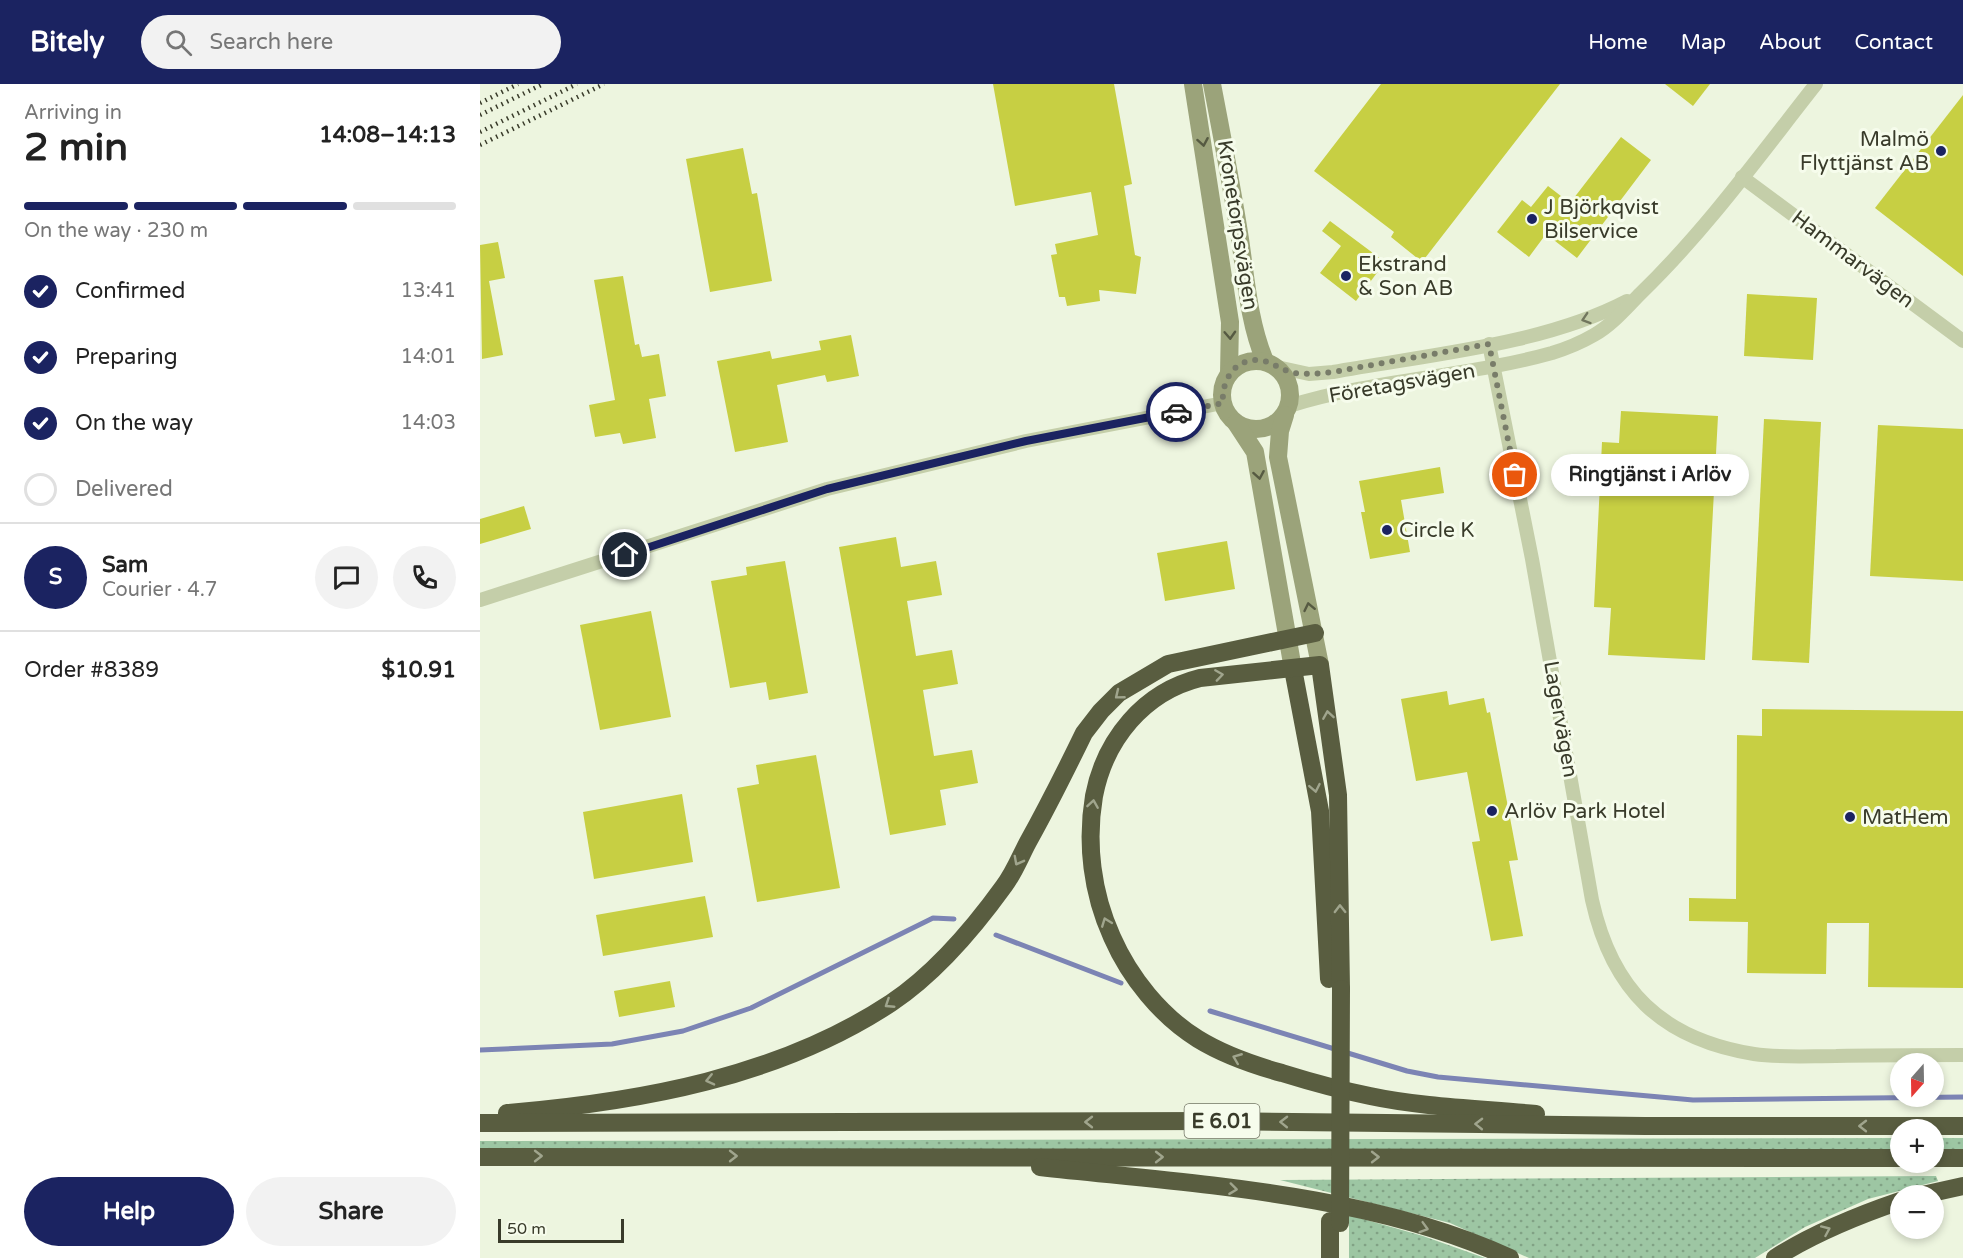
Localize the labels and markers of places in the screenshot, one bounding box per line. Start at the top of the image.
place label: Malmö Flyttjänst AB [1800,127,1929,176]
marker: Malmö Flyttjänst AB [1934,144,1948,158]
place label: J Björkqvist Bilservice [1544,195,1659,244]
marker: J Björkqvist Bilservice [1525,212,1539,226]
place label: Ekstrand & Son AB [1358,252,1453,301]
marker: Ekstrand & Son AB [1339,269,1353,283]
pin [1489,449,1540,500]
callout: Ringtjänst i Arlöv [1551,454,1749,496]
place label: Circle K [1399,518,1474,543]
marker: Circle K [1380,523,1394,537]
pin [599,529,650,580]
place label: Arlöv Park Hotel [1504,799,1666,824]
marker: Arlöv Park Hotel [1485,804,1499,818]
place label: MatHem [1862,805,1949,830]
marker: MatHem [1843,810,1857,824]

